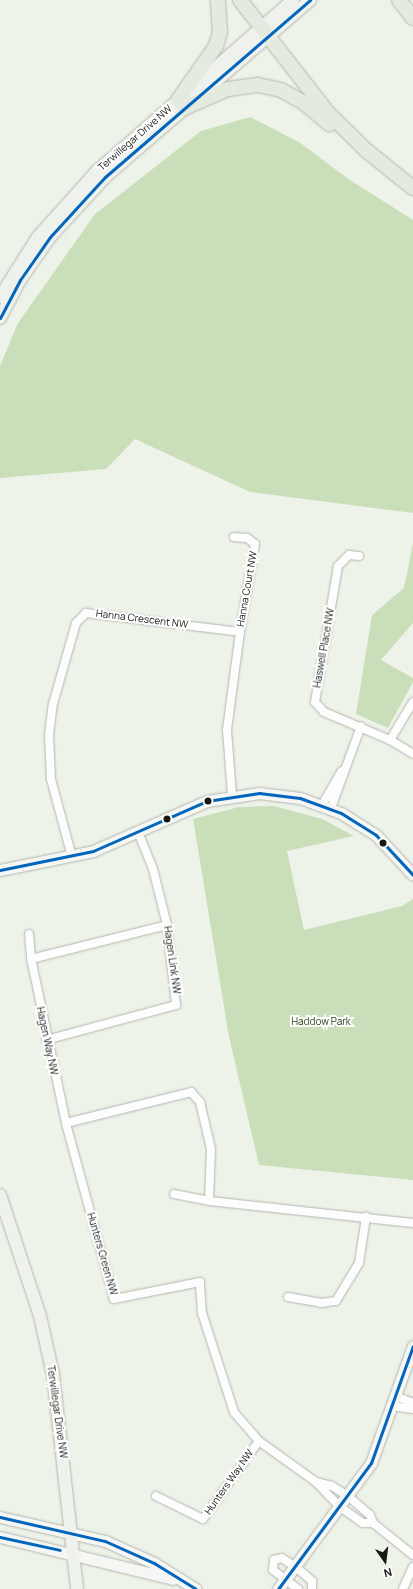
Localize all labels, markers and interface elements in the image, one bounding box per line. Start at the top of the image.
street label: Terwillegar Drive NW [96,103,174,173]
street label: Hanna Court NW [234,550,260,628]
street label: Hanna Crescent NW [95,607,189,631]
street label: Haswell Place NW [311,607,337,689]
unlabelled marker [203,796,213,806]
unlabelled marker [162,814,172,824]
unlabelled marker [378,838,388,848]
street label: Hagen Link NW [161,925,183,995]
street label: Hagen Way NW [34,1006,60,1076]
park label: Haddow Park [291,1016,351,1028]
street label: Hunters Green NW [84,1211,120,1297]
street label: Terwillegar Drive NW [45,1365,69,1459]
street label: Hunters Way NW [202,1447,256,1517]
north arrow [365,1541,405,1581]
text: N [382,1565,394,1581]

